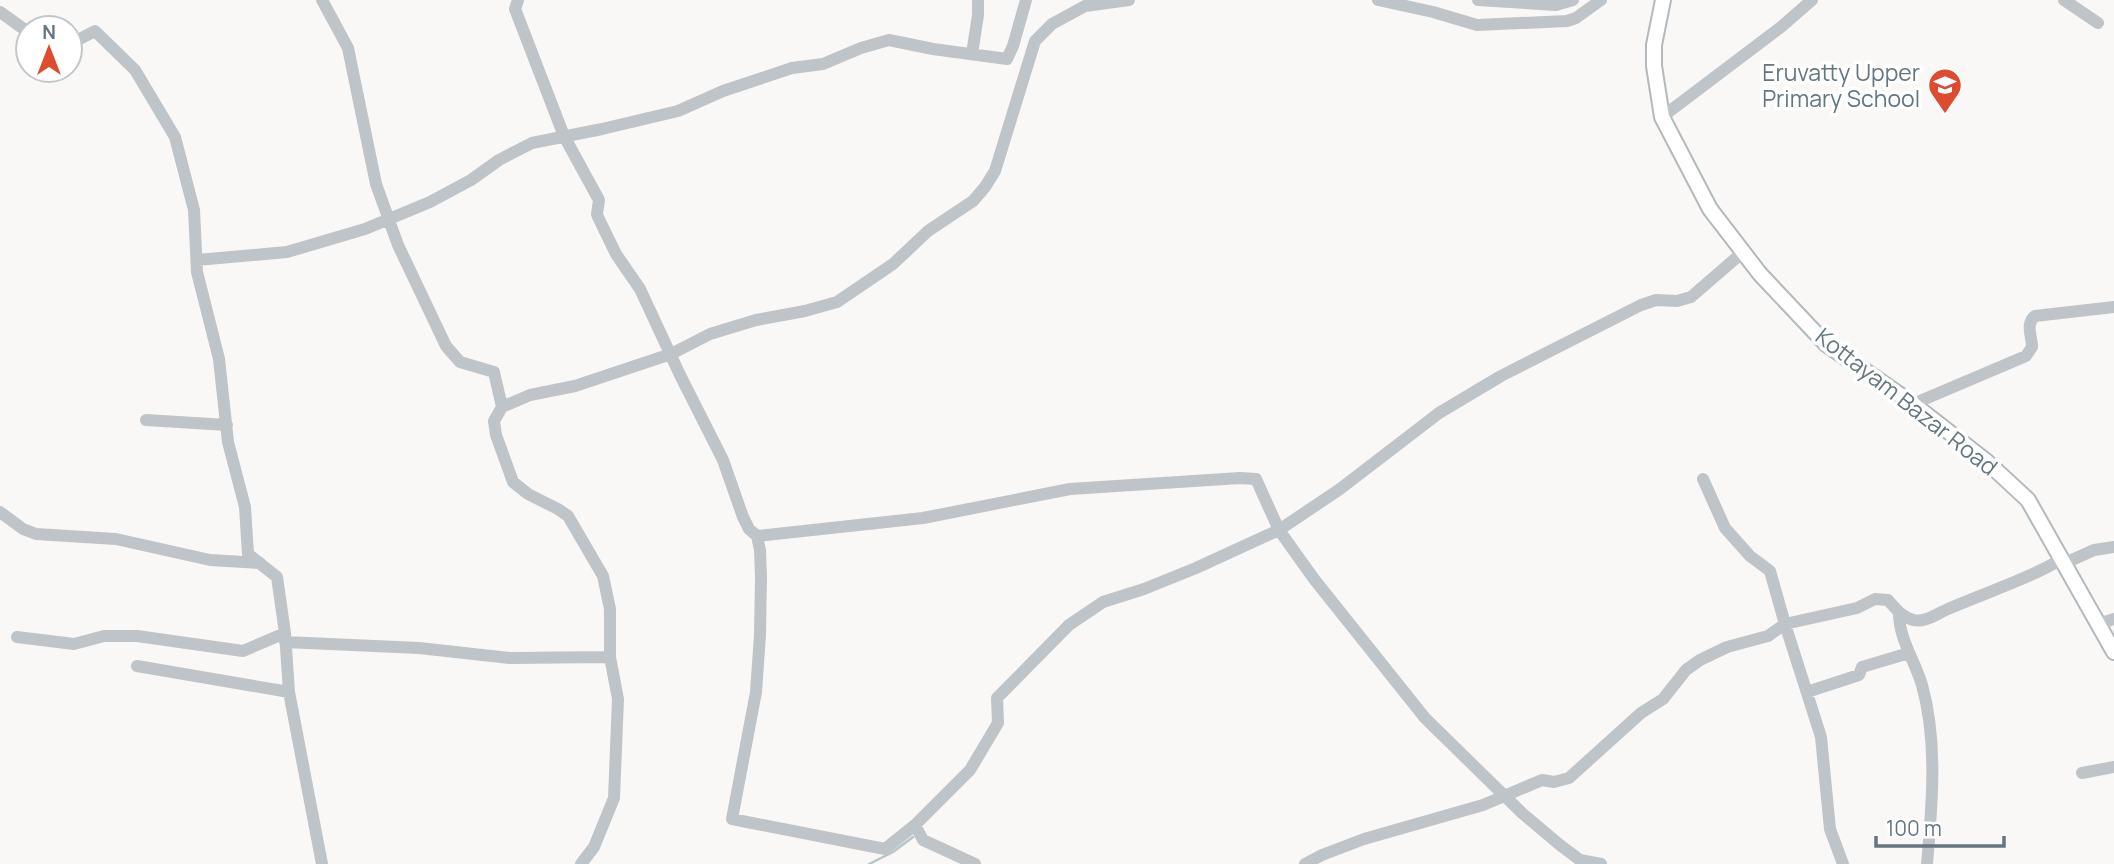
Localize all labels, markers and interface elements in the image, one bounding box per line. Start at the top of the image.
north arrow [14,14,84,84]
text: N [42,19,56,45]
place label: Eruvatty Upper Primary School [1762,56,1920,114]
school or university icon: Eruvatty Upper Primary School [1926,66,1964,115]
street label: Kottayam Bazar Road [1809,320,2005,482]
scale bar [1876,804,2004,848]
text: 100 m [1886,814,1942,842]

